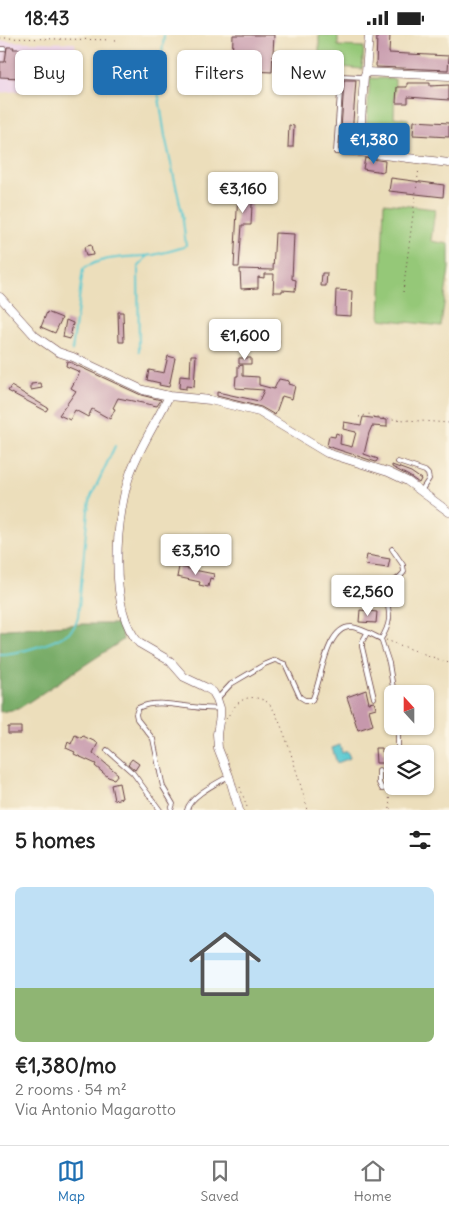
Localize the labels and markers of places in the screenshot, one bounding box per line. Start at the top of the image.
pin: €1,380 [333,123,415,165]
pin: €3,160 [202,171,284,214]
pin: €1,600 [204,319,286,361]
pin: €3,510 [155,533,237,576]
pin: €2,560 [327,575,409,617]

